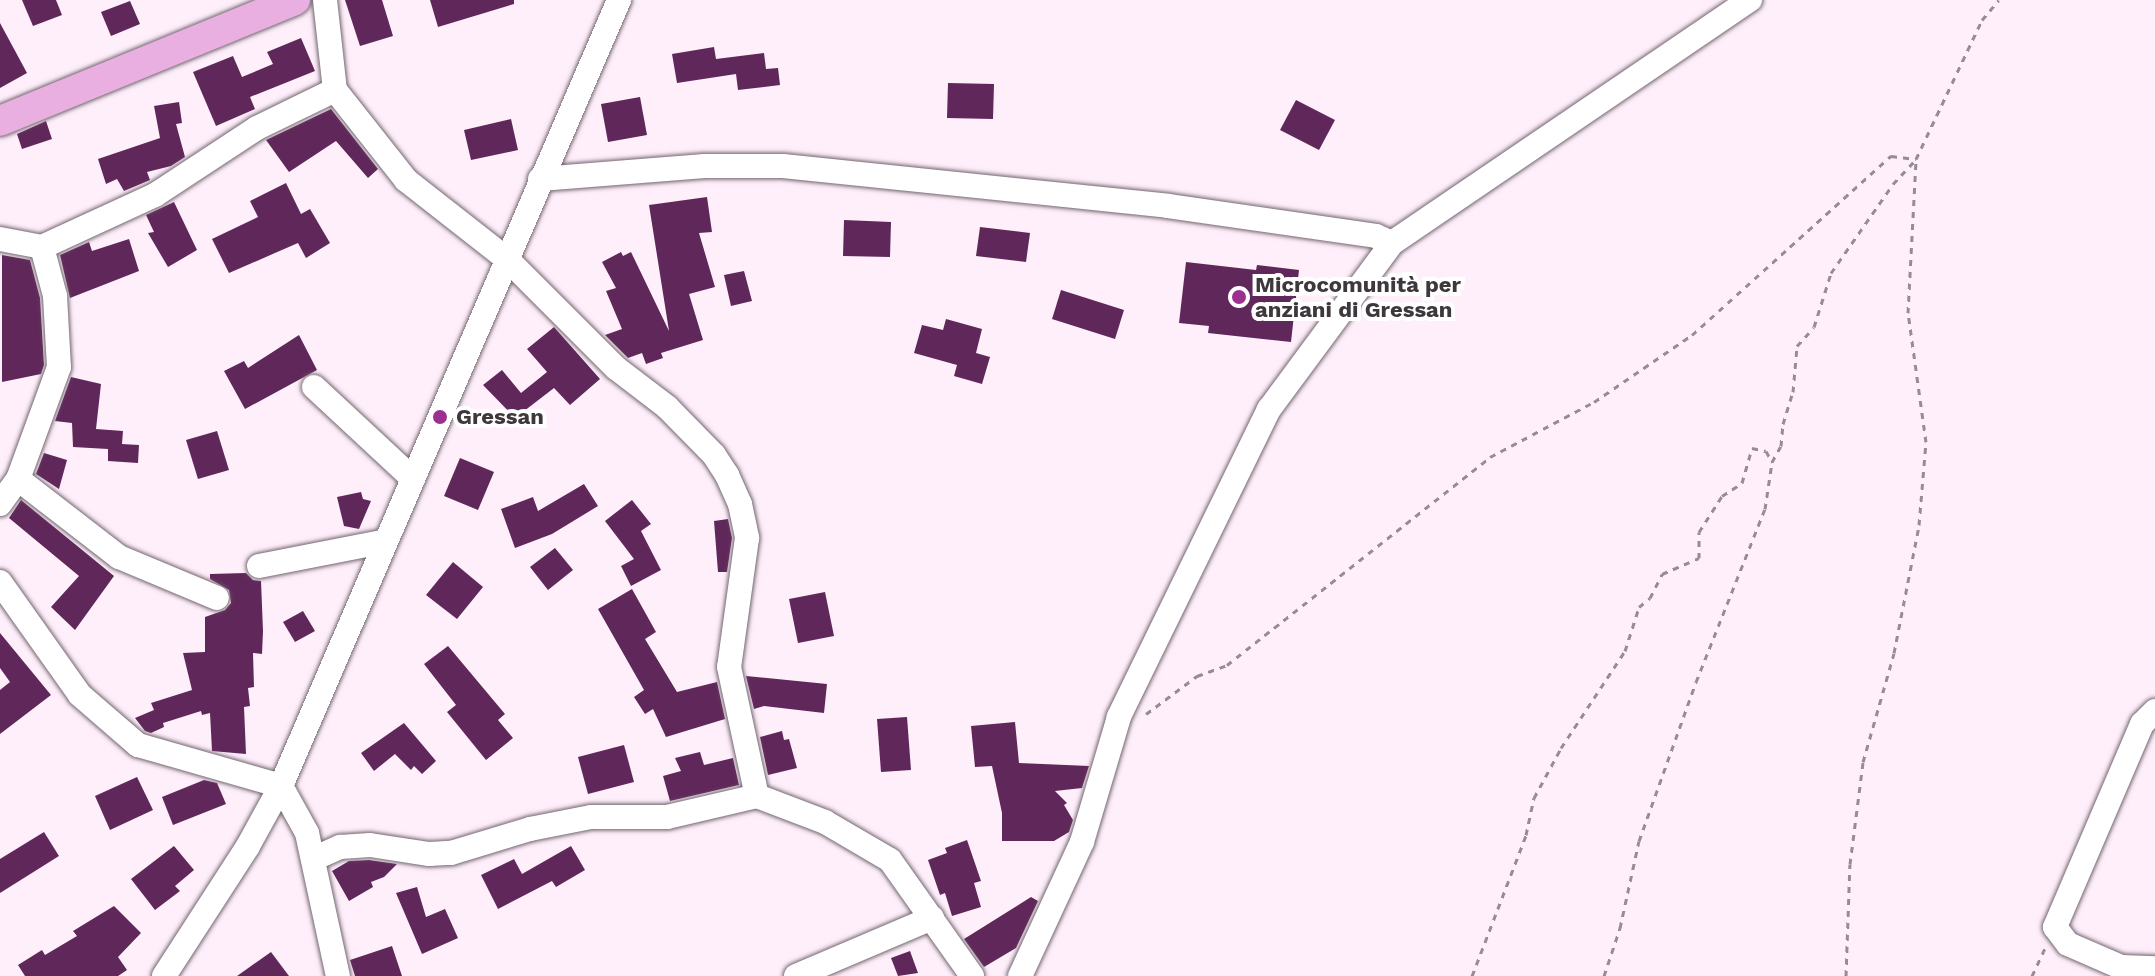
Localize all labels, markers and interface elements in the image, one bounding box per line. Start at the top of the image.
place label: Microcomunità per anziani di Gressan [1255,271,1461,322]
marker: Microcomunità per anziani di Gressan [1230,288,1248,306]
place label: Gressan [456,404,544,430]
marker: Gressan [431,408,449,426]

